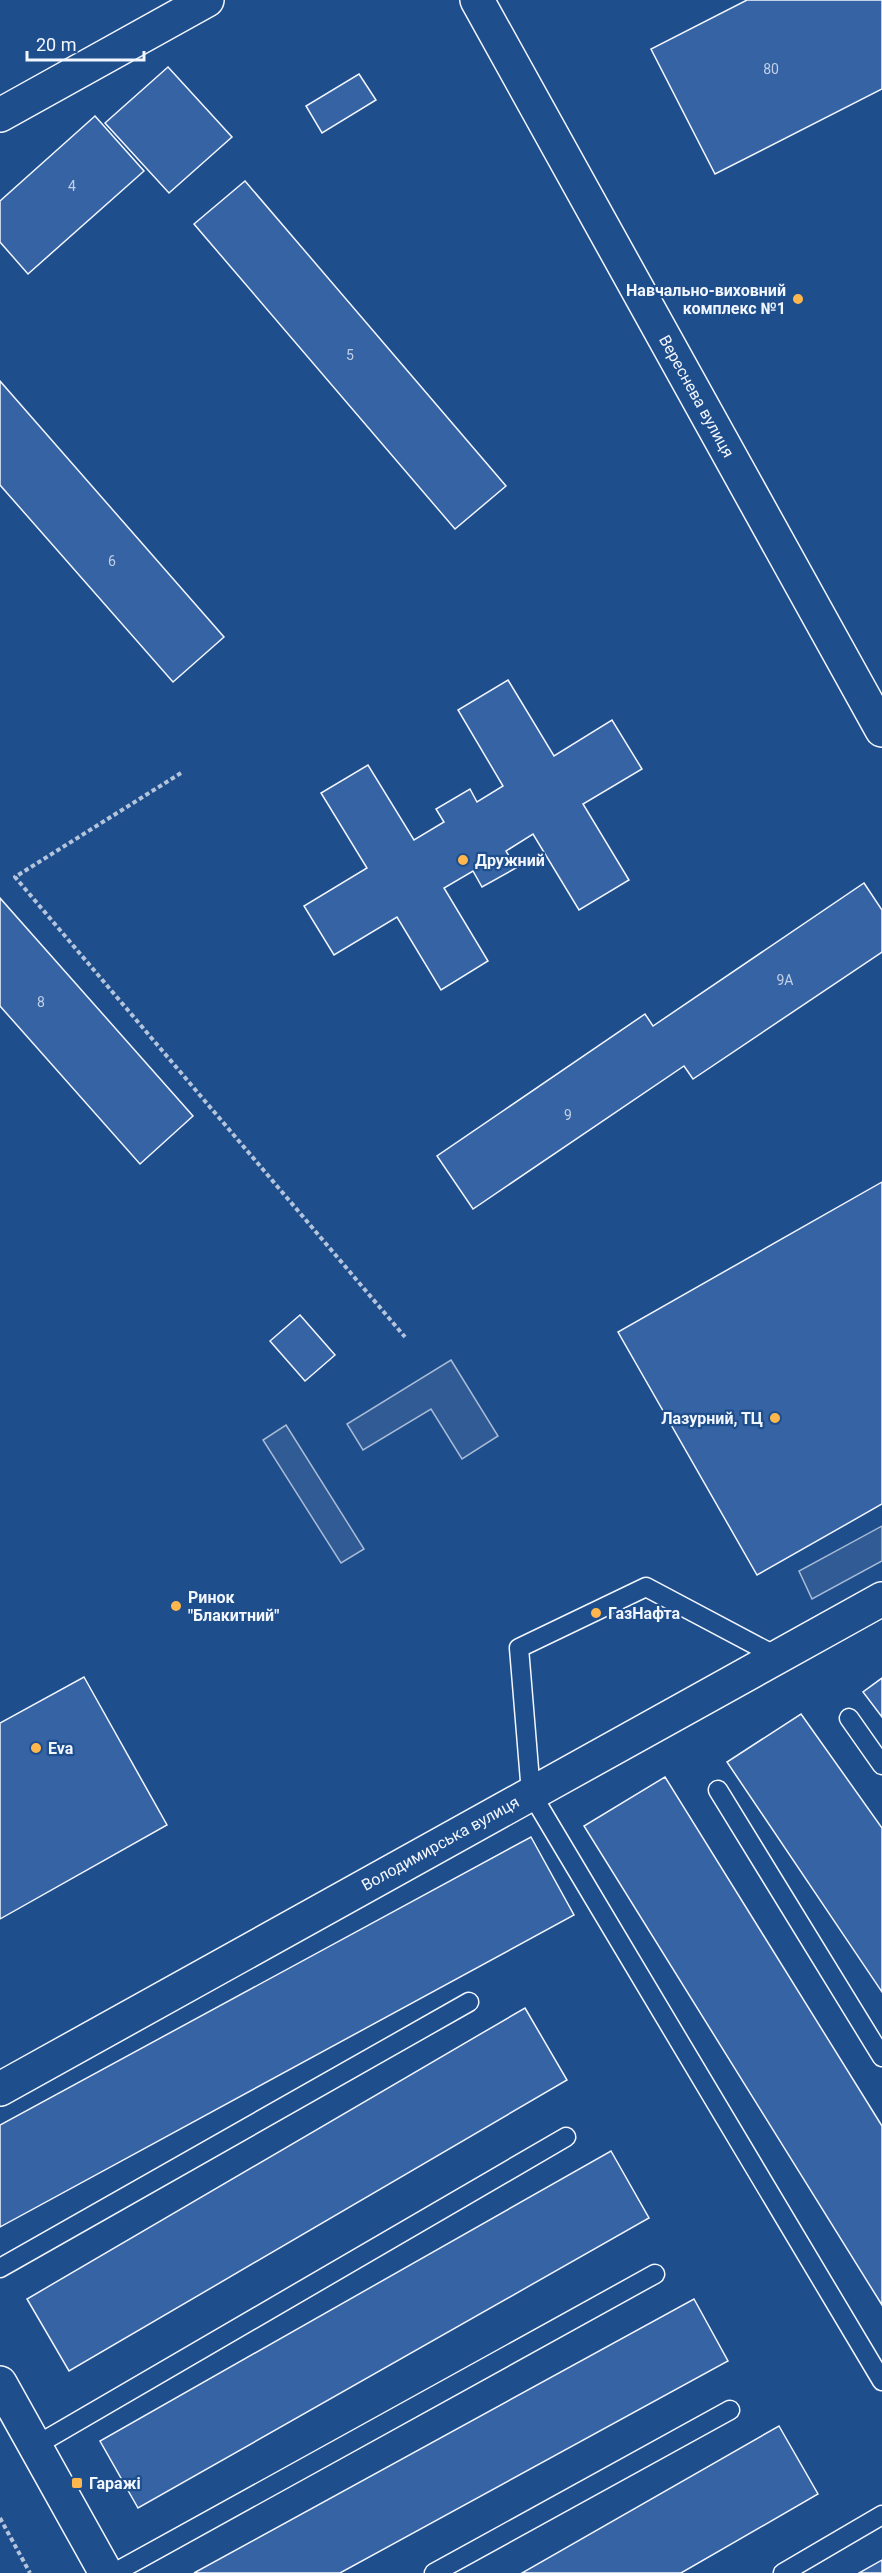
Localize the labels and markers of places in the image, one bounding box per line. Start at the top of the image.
place label: Навчально-виховний комплекс №1 [626,281,786,318]
marker: Навчально-виховний комплекс №1 [791,292,805,306]
place label: Дружний [475,851,545,870]
marker: Дружний [456,853,470,867]
place label: Лазурний, ТЦ [661,1409,763,1428]
marker: Лазурний, ТЦ [768,1411,782,1425]
place label: Ринок "Блакитний" [188,1588,279,1625]
marker: Ринок "Блакитний" [169,1599,183,1613]
place label: ГазНафта [608,1604,680,1623]
marker: ГазНафта [589,1606,603,1620]
place label: Eva [48,1739,74,1758]
marker: Eva [29,1741,43,1755]
place label: Гаражі [89,2474,141,2493]
marker: Гаражі [70,2476,84,2490]

